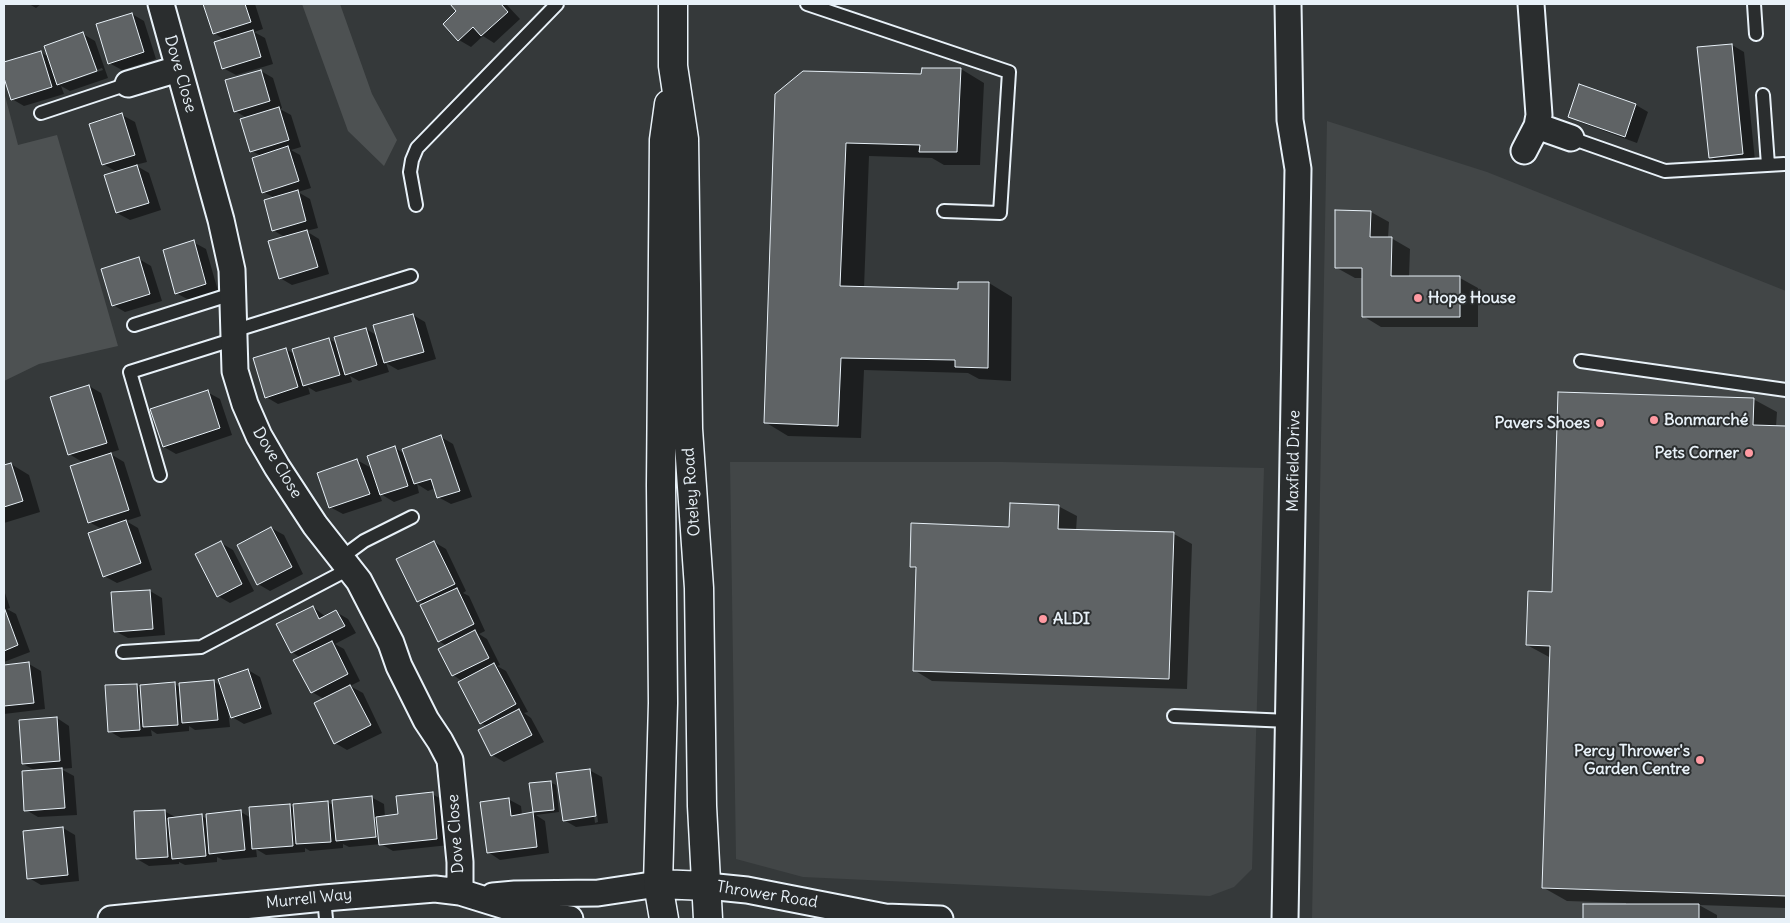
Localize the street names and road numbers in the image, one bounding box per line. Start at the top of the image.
street label: Dove Close [160,33,200,115]
street label: Maxfield Drive [1284,410,1304,512]
street label: Dove Close [248,424,306,502]
street label: Oteley Road [679,447,705,537]
street label: Dove Close [444,794,468,874]
street label: Thrower Road [715,878,819,912]
street label: Murrell Way [265,885,353,913]

